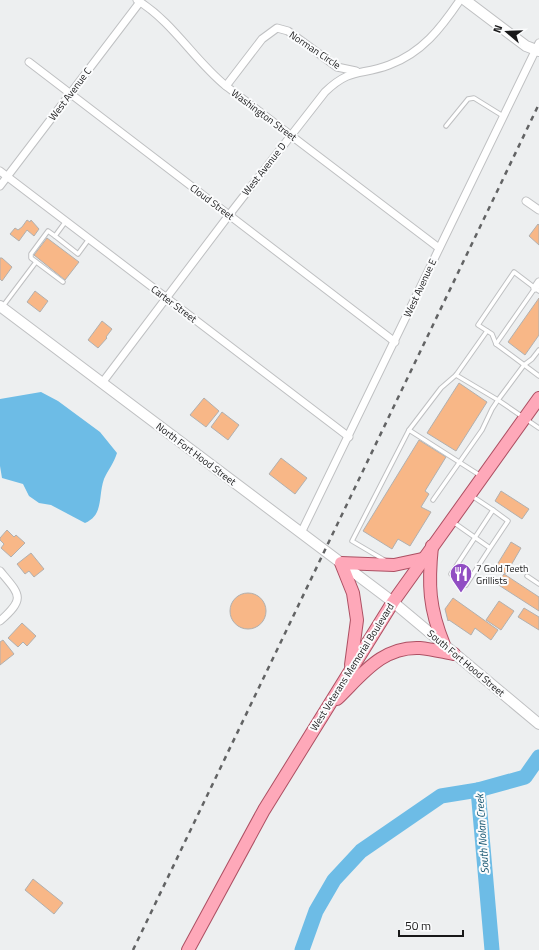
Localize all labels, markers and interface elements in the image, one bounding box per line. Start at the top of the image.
north arrow [487,12,527,52]
text: N [489,23,506,35]
street label: Norman Circle [286,27,344,73]
street label: West Avenue C [45,64,95,124]
street label: Washington Street [228,85,300,145]
street label: West Avenue D [238,139,290,199]
street label: Cloud Street [187,180,238,224]
street label: West Avenue E [400,256,440,320]
street label: Carter Street [148,282,200,327]
street label: North Fort Hood Street [153,419,239,489]
restaurant icon: 7 Gold Teeth Grillists [448,561,474,594]
place label: 7 Gold Teeth Grillists [476,561,528,588]
street label: West Veterans Memorial Boulevard [306,600,398,734]
street label: South Fort Hood Street [424,626,508,700]
water label: South Nolan Creek [471,793,493,874]
scale bar [399,912,463,938]
text: 50 m [405,916,431,935]

